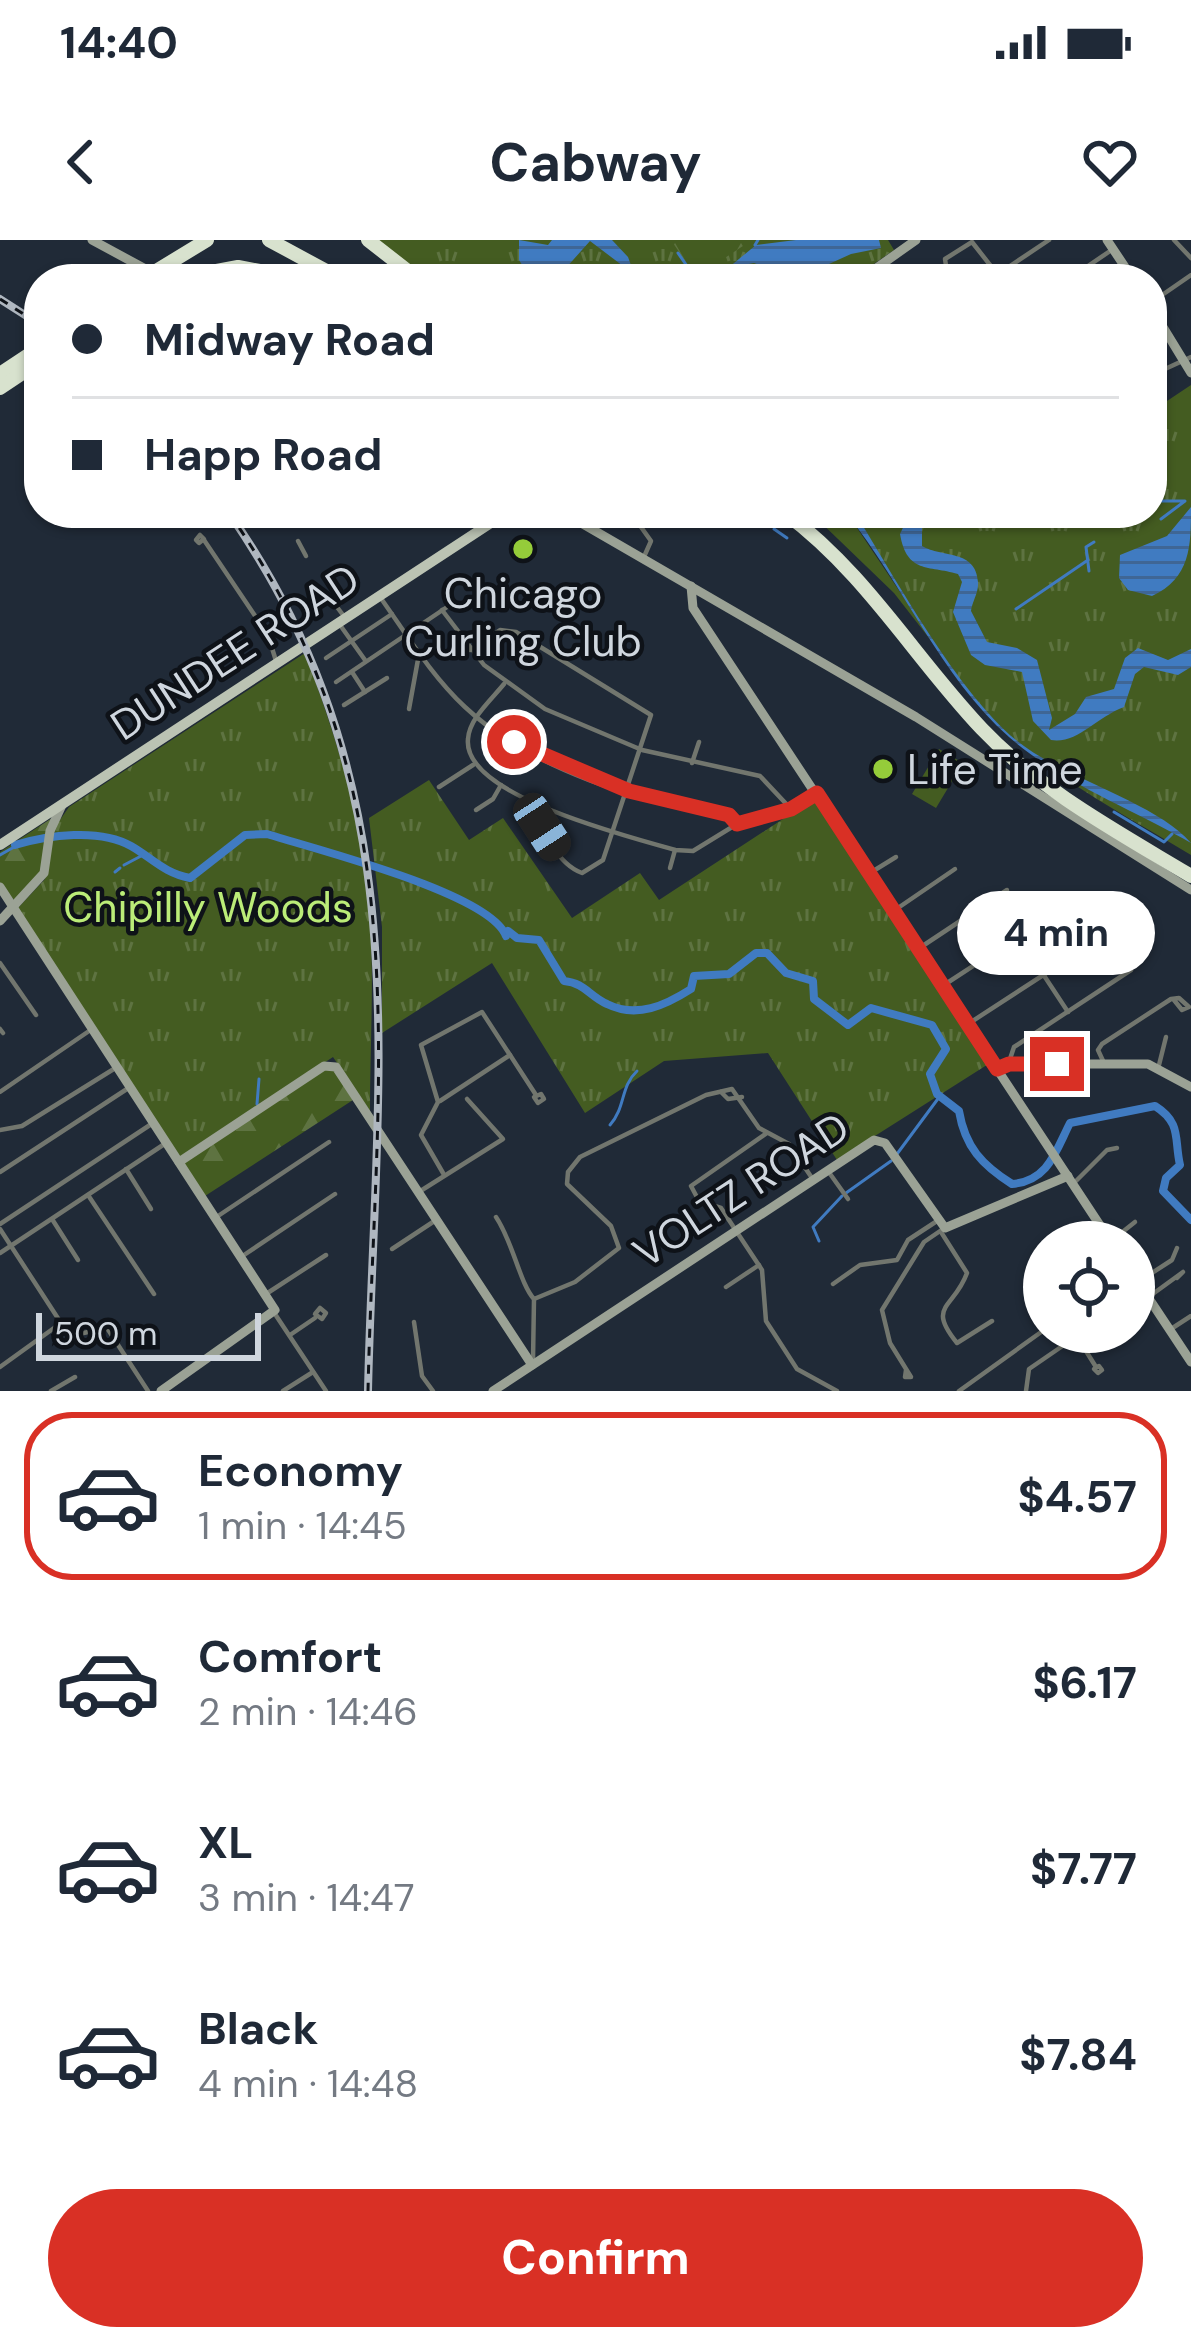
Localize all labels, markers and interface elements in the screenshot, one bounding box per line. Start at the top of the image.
text: 14:40 [60,13,178,72]
text: Cabway [489,127,702,198]
icon: back [48,129,114,195]
icon: heart [1077,129,1143,195]
text: Midway Road [144,310,435,369]
text: Happ Road [144,425,382,484]
marker: Chicago Curling Club [510,536,536,562]
street label: DUNDEE ROAD [100,551,370,753]
place label: Chicago Curling Club [404,566,642,669]
route start [487,715,541,769]
place label: Life Time [907,742,1083,797]
marker: Life Time [870,756,896,782]
car [507,787,577,867]
park label: Chipilly Woods [63,880,353,935]
callout: 4 min [958,890,1156,974]
text: 4 min [1003,907,1109,958]
route end [1030,1037,1084,1091]
street label: VOLTZ ROAD [623,1100,859,1280]
map controls [1023,1221,1155,1353]
button: locate [1023,1221,1155,1353]
scale bar [36,1307,261,1360]
text: 500 m [54,1312,157,1355]
text: Economy [198,1441,403,1500]
icon: car [54,1442,162,1550]
text: $4.57 [1017,1467,1137,1526]
text: 1 min · 14:45 [198,1500,407,1551]
text: Comfort [198,1627,382,1686]
icon: car [54,1628,162,1736]
text: $6.17 [1032,1653,1137,1712]
text: 2 min · 14:46 [198,1686,418,1737]
text: XL [198,1813,253,1872]
icon: car [54,1814,162,1922]
text: $7.77 [1030,1839,1137,1898]
text: 3 min · 14:47 [198,1872,415,1923]
text: Black [198,1999,318,2058]
icon: car [54,2000,162,2108]
text: $7.84 [1019,2025,1137,2084]
text: 4 min · 14:48 [198,2058,418,2109]
button: Confirm [48,2189,1143,2327]

